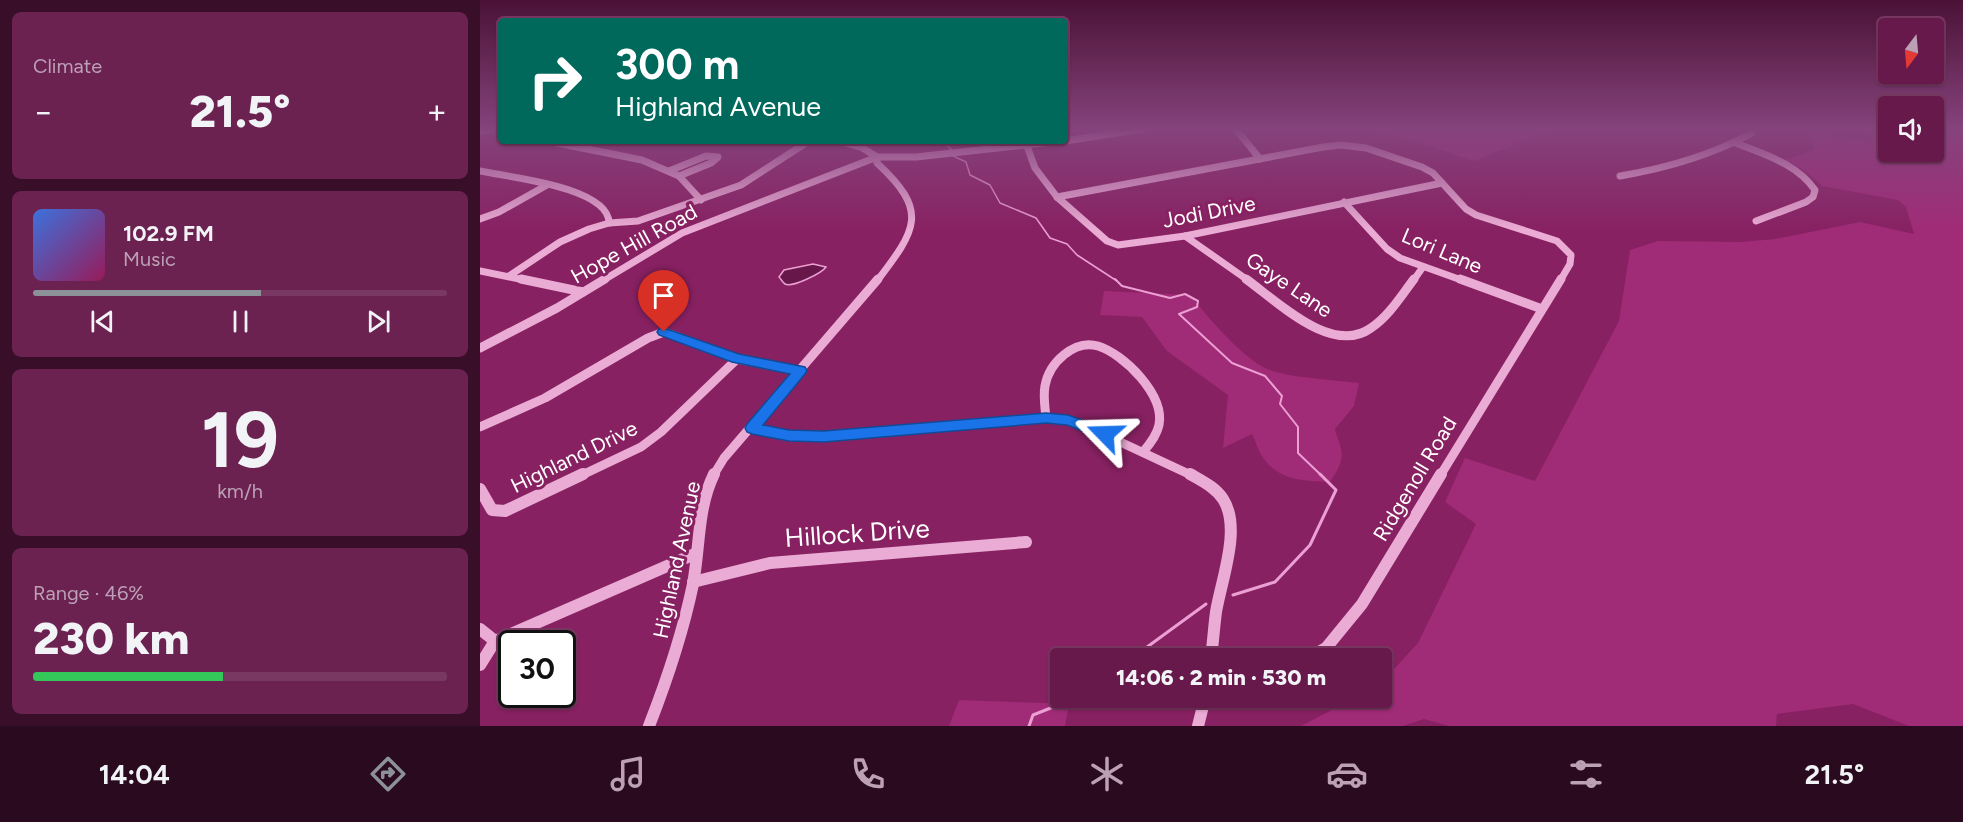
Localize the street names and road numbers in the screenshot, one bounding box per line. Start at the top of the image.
street label: Jodi Drive [1160,190,1257,233]
street label: Hope Hill Road [566,199,701,289]
street label: Lori Lane [1398,222,1486,279]
street label: Gaye Lane [1241,247,1337,323]
street label: Ridgenoll Road [1368,412,1462,546]
street label: Highland Drive [506,415,641,498]
street label: Highland Avenue [648,479,705,641]
street label: Hillock Drive [783,512,931,554]

